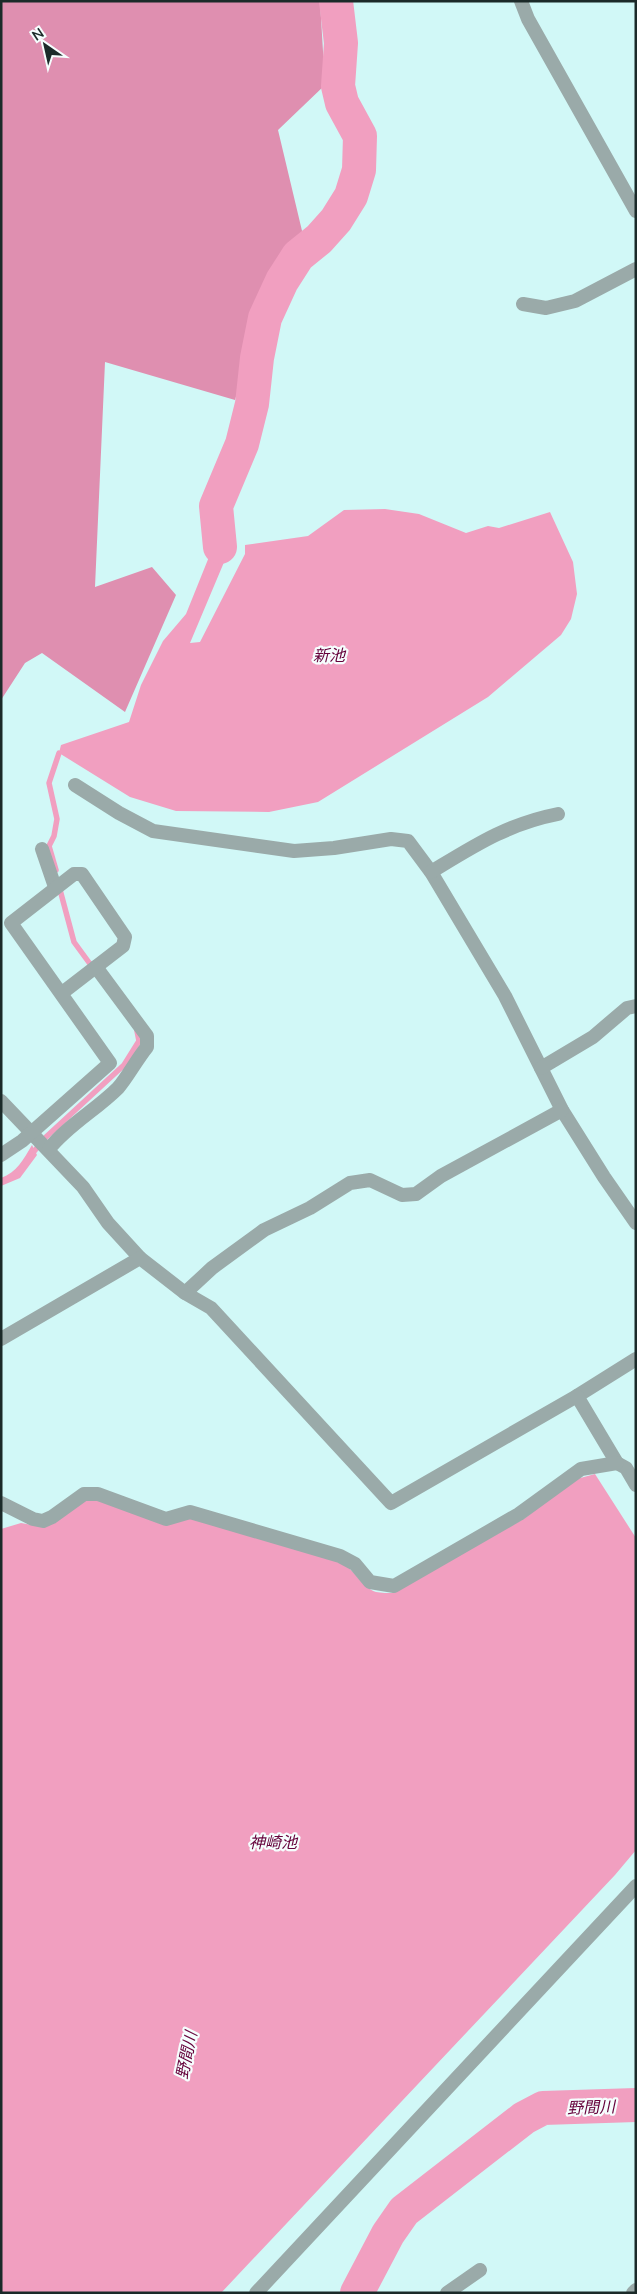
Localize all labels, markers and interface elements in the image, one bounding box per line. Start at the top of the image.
north arrow [20,20,70,70]
text: N [28,24,47,45]
water label: 新池 [313,645,347,665]
water label: 神崎池 [249,1832,299,1852]
water label: 野間川 [171,2027,201,2081]
water label: 野間川 [567,2096,617,2118]

